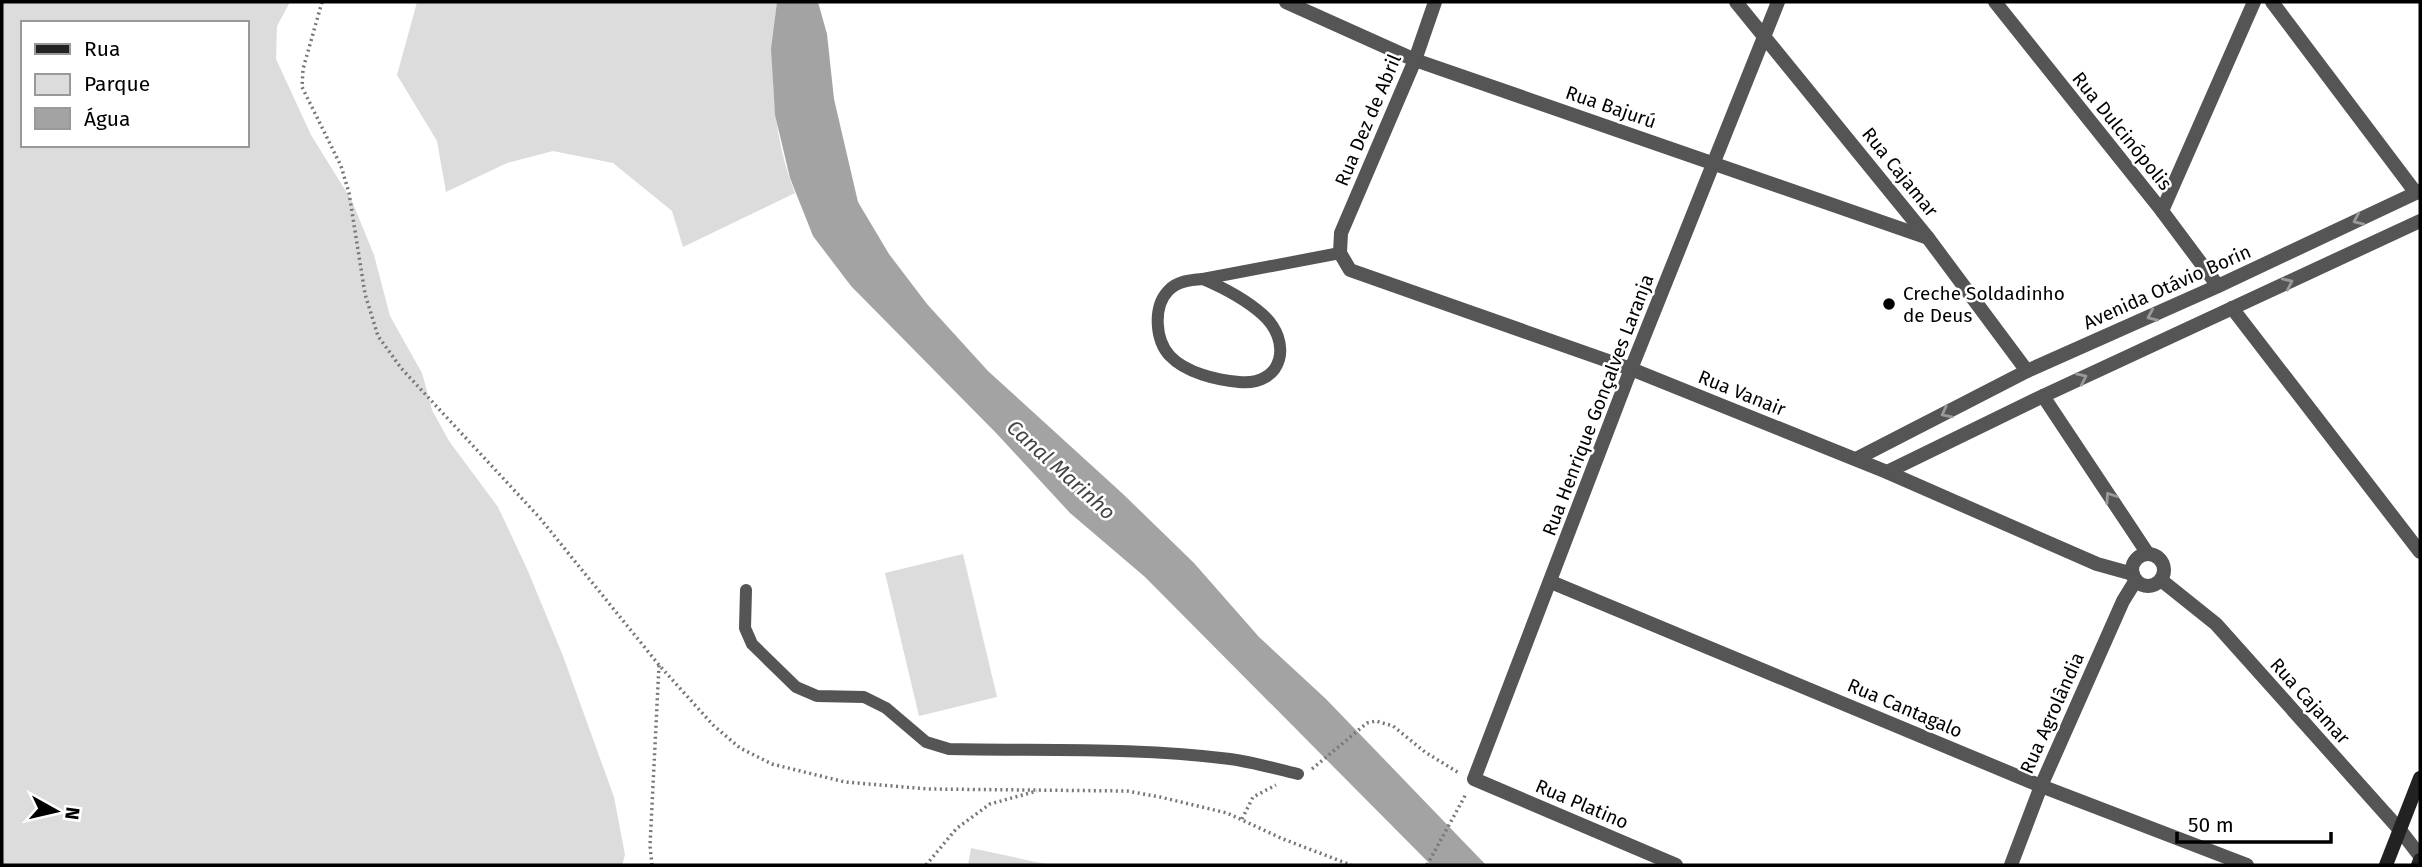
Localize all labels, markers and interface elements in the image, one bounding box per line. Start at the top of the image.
legend [21,21,248,147]
text: Rua [84,36,120,62]
street label: Rua Dez de Abril [1330,50,1406,189]
street label: Rua Dulcinópolis [2067,67,2177,195]
text: Parque [84,71,150,97]
street label: Rua Bajurú [1563,81,1659,133]
text: Água [84,106,130,132]
street label: Rua Cajamar [1857,123,1943,222]
one-way arrow [2353,212,2366,226]
street label: Avenida Otávio Borin [2080,240,2254,334]
street label: Rua Henrique Gonçalves Laranja [1537,271,1659,539]
one-way arrow [2281,277,2293,291]
place label: Creche Soldadinho de Deus [1903,282,2065,327]
marker: Creche Soldadinho de Deus [1881,296,1897,312]
one-way arrow [2147,308,2159,322]
street label: Rua Vanair [1695,365,1790,421]
one-way arrow [2074,373,2087,387]
one-way arrow [1941,404,1953,418]
water label: Canal Marinho [1001,414,1121,526]
one-way arrow [2106,492,2118,505]
street label: Rua Agrolândia [2015,649,2089,777]
street label: Rua Cajamar [2265,653,2355,749]
street label: Rua Cantagalo [1844,673,1966,743]
street label: Rua Platino [1532,774,1632,834]
north arrow [21,776,91,846]
scale bar [2177,800,2331,844]
text: N [60,805,85,821]
text: 50 m [2188,812,2234,838]

